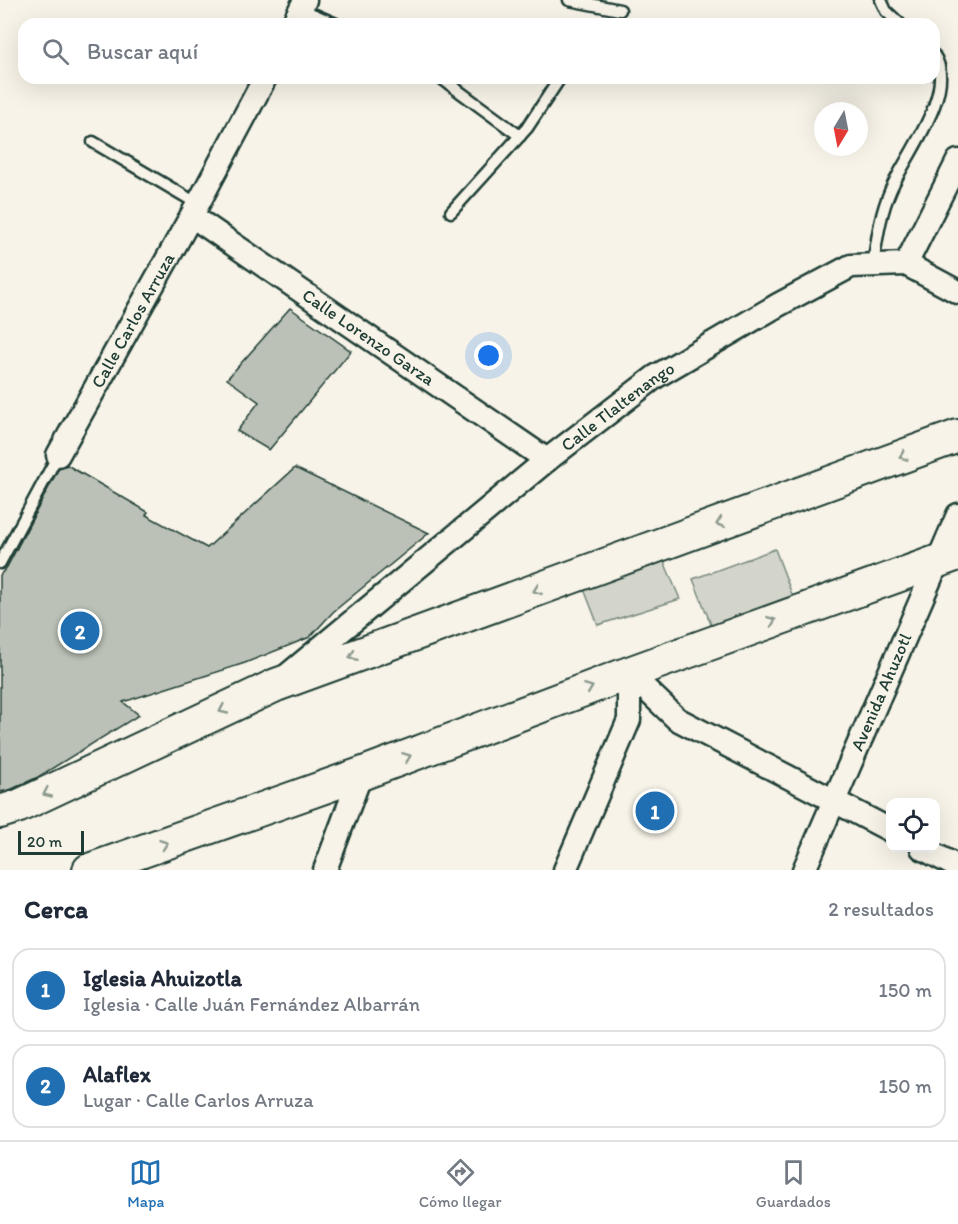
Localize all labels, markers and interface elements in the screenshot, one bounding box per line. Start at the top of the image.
search box [18,18,940,84]
icon: search [39,35,72,68]
text: Buscar aquí [87,38,198,65]
north arrow [814,102,868,156]
street label: Calle Carlos Arruza [87,248,180,392]
street label: Calle Lorenzo Garza [298,284,439,391]
your location [474,341,503,370]
street label: Calle Tlaltenango [557,357,678,456]
one-way arrow [898,449,909,461]
one-way arrow [715,515,726,528]
one-way arrow [532,582,543,595]
pin: 2 [60,608,100,654]
one-way arrow [766,616,777,629]
street label: Avenida Ahuzotl [846,630,916,754]
one-way arrow [349,649,359,662]
one-way arrow [583,683,594,695]
one-way arrow [219,702,230,714]
one-way arrow [400,752,411,764]
one-way arrow [42,785,53,797]
pin: 1 [636,788,674,834]
map controls [886,798,940,852]
button: locate [886,798,940,852]
scale bar [18,828,84,856]
text: 20 m [27,832,62,851]
one-way arrow [158,838,168,851]
text: Cerca [24,893,88,925]
text: 2 resultados [828,897,934,921]
text: Iglesia Ahuizotla [83,965,242,992]
text: 1 [41,978,50,1002]
text: 150 m [879,978,932,1002]
text: Iglesia · Calle Juán Fernández Albarrán [83,992,420,1016]
text: Alaflex [83,1061,151,1088]
text: 2 [40,1074,51,1098]
text: 150 m [879,1074,932,1098]
text: Lugar · Calle Carlos Arruza [83,1088,314,1112]
tab: Mapa [127,1156,164,1211]
tab: Cómo llegar [419,1156,502,1211]
tab: Guardados [756,1156,831,1211]

